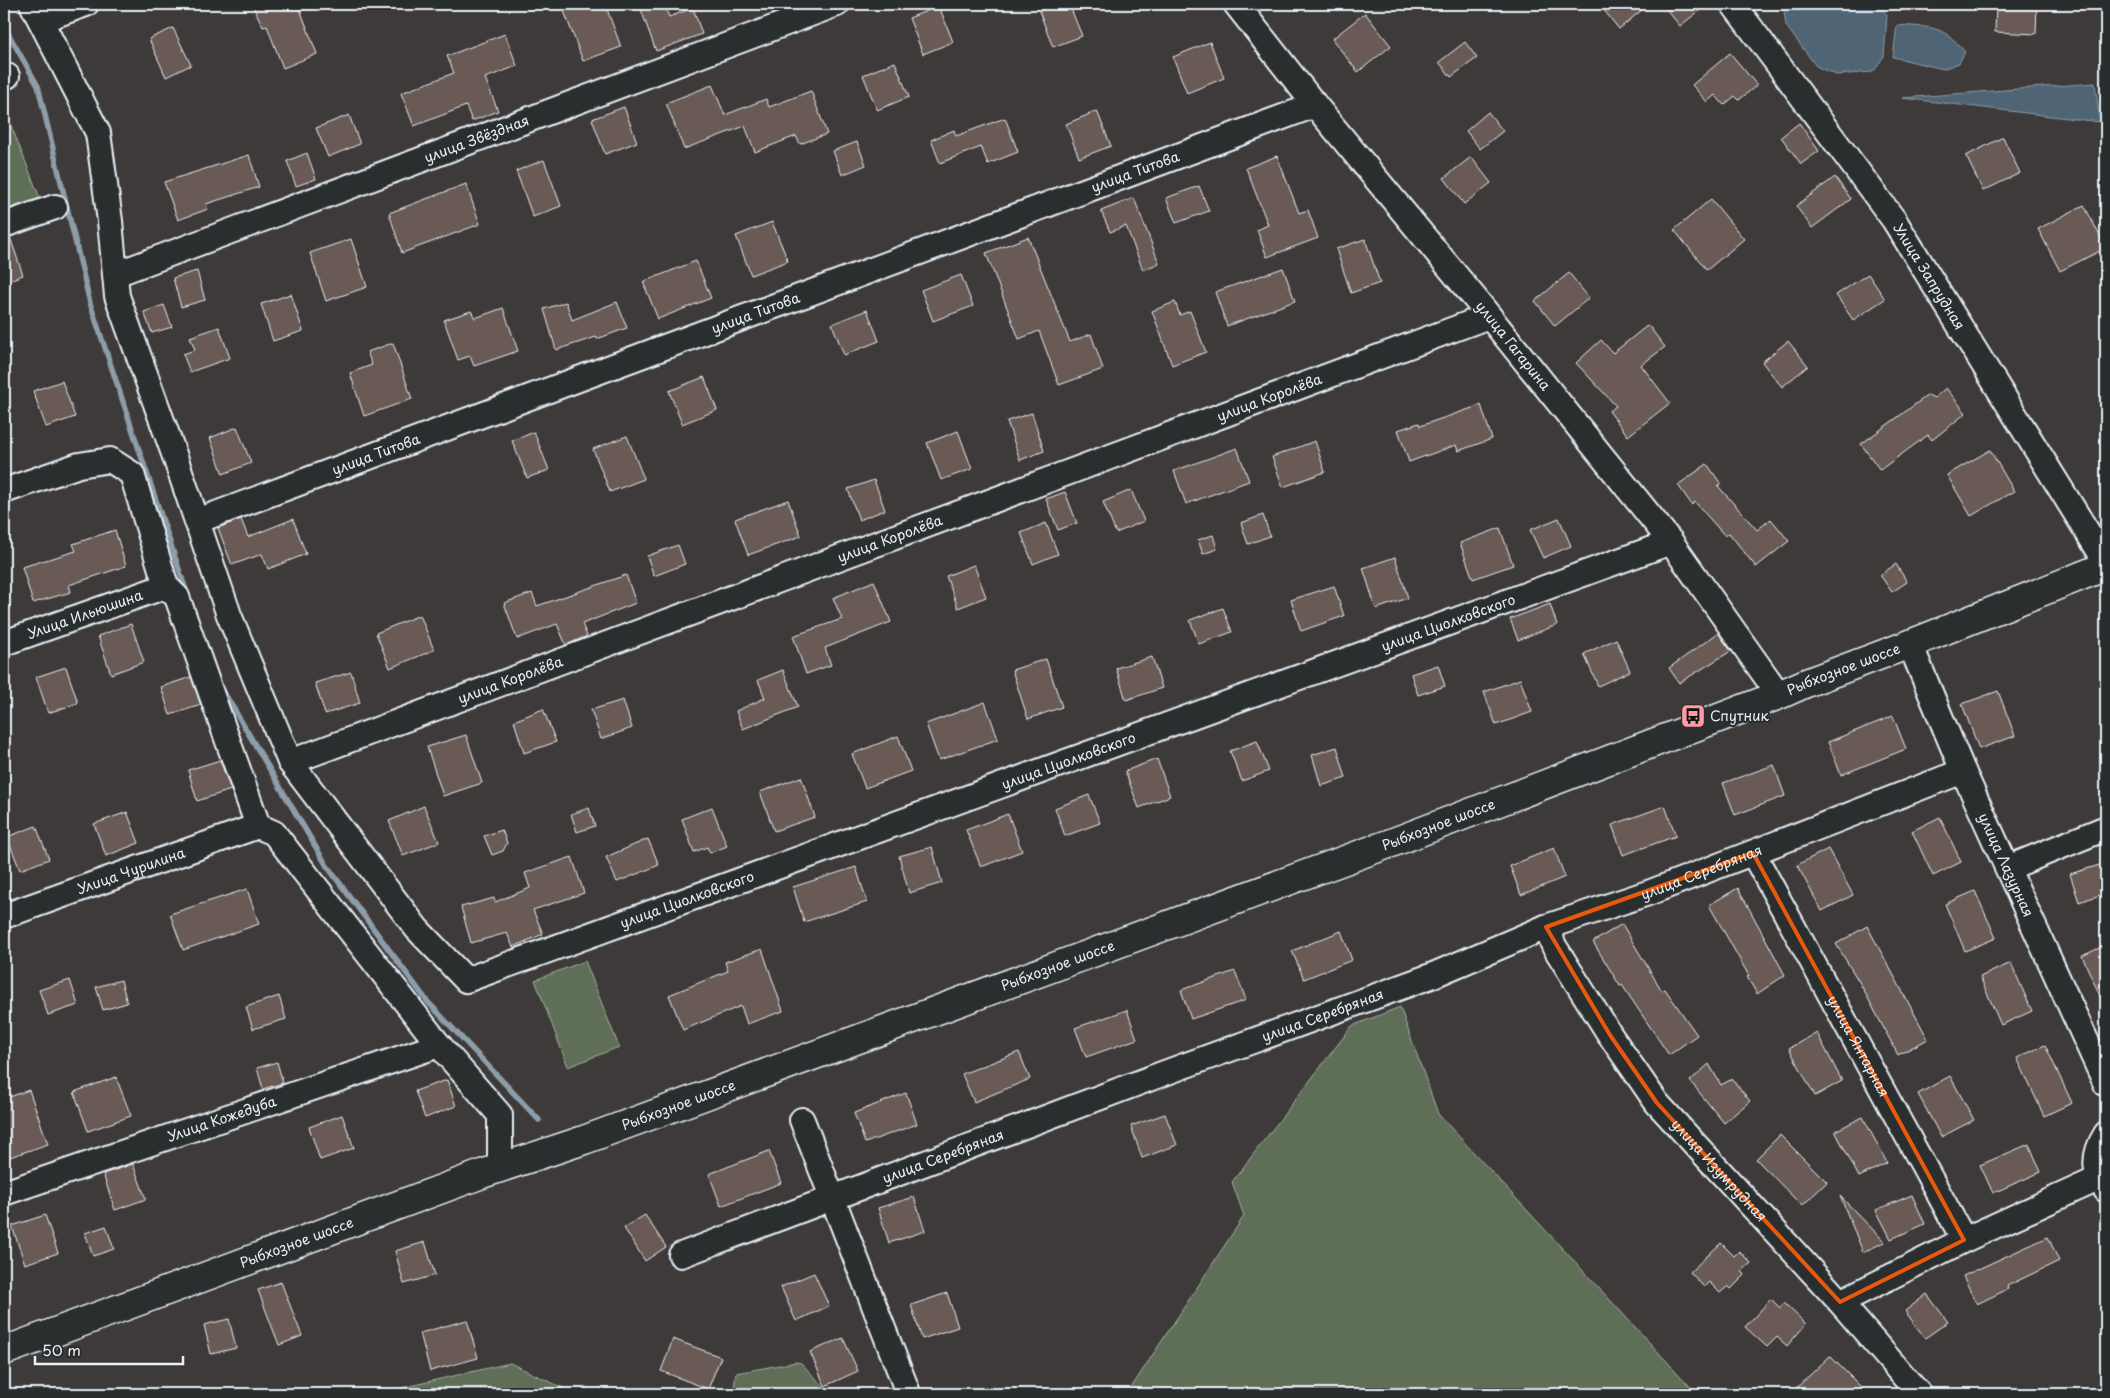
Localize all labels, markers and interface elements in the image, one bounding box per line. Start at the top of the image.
street label: улица Звёздная [421,109,532,168]
street label: улица Титова [1088,145,1182,197]
street label: Улица Запрудная [1889,219,1970,334]
street label: улица Титова [708,287,803,339]
street label: улица Гагарина [1471,296,1556,395]
street label: улица Королёва [1214,368,1325,426]
street label: улица Титова [329,428,423,480]
street label: улица Королёва [834,509,945,568]
street label: Улица Ильюшина [24,584,146,644]
street label: улица Циолковского [1378,588,1518,657]
street label: Рыбхозное шоссе [1783,638,1903,700]
street label: улица Королёва [455,650,566,709]
bus stop icon: Спутник [1680,703,1706,729]
place label: Спутник [1710,705,1770,726]
street label: улица Циолковского [998,726,1139,795]
street label: Рыбхозное шоссе [1379,793,1498,856]
street label: улица Лазурная [1974,809,2039,920]
street label: улица Серебряная [1638,839,1765,905]
street label: Улица Чурилина [74,842,188,899]
street label: улица Циолковского [617,865,757,933]
street label: Рыбхозное шоссе [998,935,1117,996]
street label: улица Серебряная [1259,983,1386,1047]
street label: улица Янтарная [1823,991,1895,1100]
street label: Рыбхозное шоссе [619,1074,738,1135]
street label: Улица Кожедуба [164,1090,279,1147]
street label: улица Изумрудная [1667,1114,1772,1226]
street label: улица Серебряная [879,1123,1007,1188]
street label: Рыбхозное шоссе [237,1212,356,1273]
scale bar [35,1333,182,1365]
text: 50 m [42,1338,81,1361]

